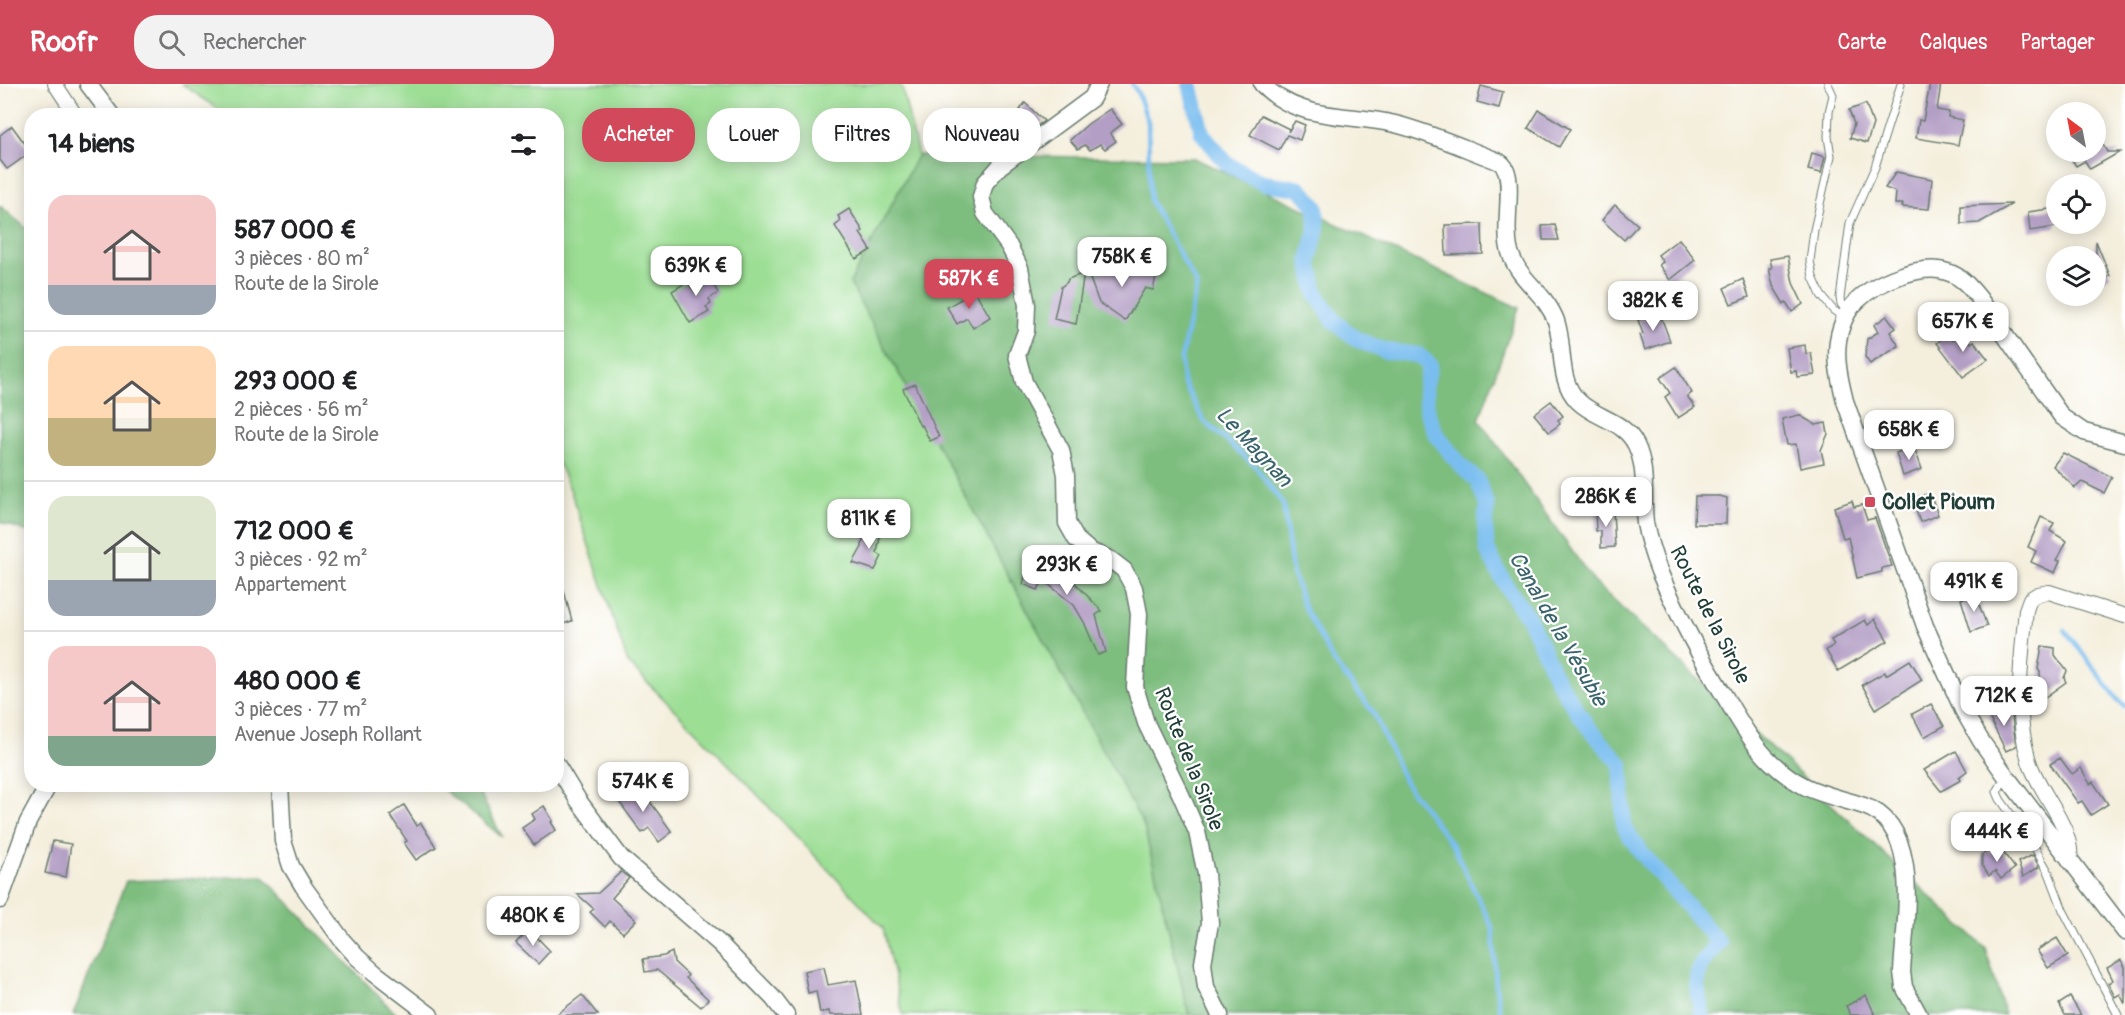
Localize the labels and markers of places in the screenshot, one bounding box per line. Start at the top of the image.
pin: 758K € [1073,237,1171,288]
pin: 639K € [647,246,745,297]
pin: 587K € [920,259,1018,310]
pin: 382K € [1604,281,1702,332]
pin: 657K € [1914,302,2012,353]
pin: 658K € [1860,410,1958,461]
pin: 286K € [1557,477,1655,528]
place label: Collet Pioum [1882,489,1995,516]
marker: Collet Pioum [1863,495,1877,509]
pin: 811K € [820,499,918,550]
pin: 293K € [1018,545,1116,596]
pin: 491K € [1925,562,2023,613]
pin: 712K € [1955,676,2053,727]
pin: 574K € [594,762,692,813]
pin: 444K € [1948,812,2046,863]
pin: 480K € [484,896,582,947]

